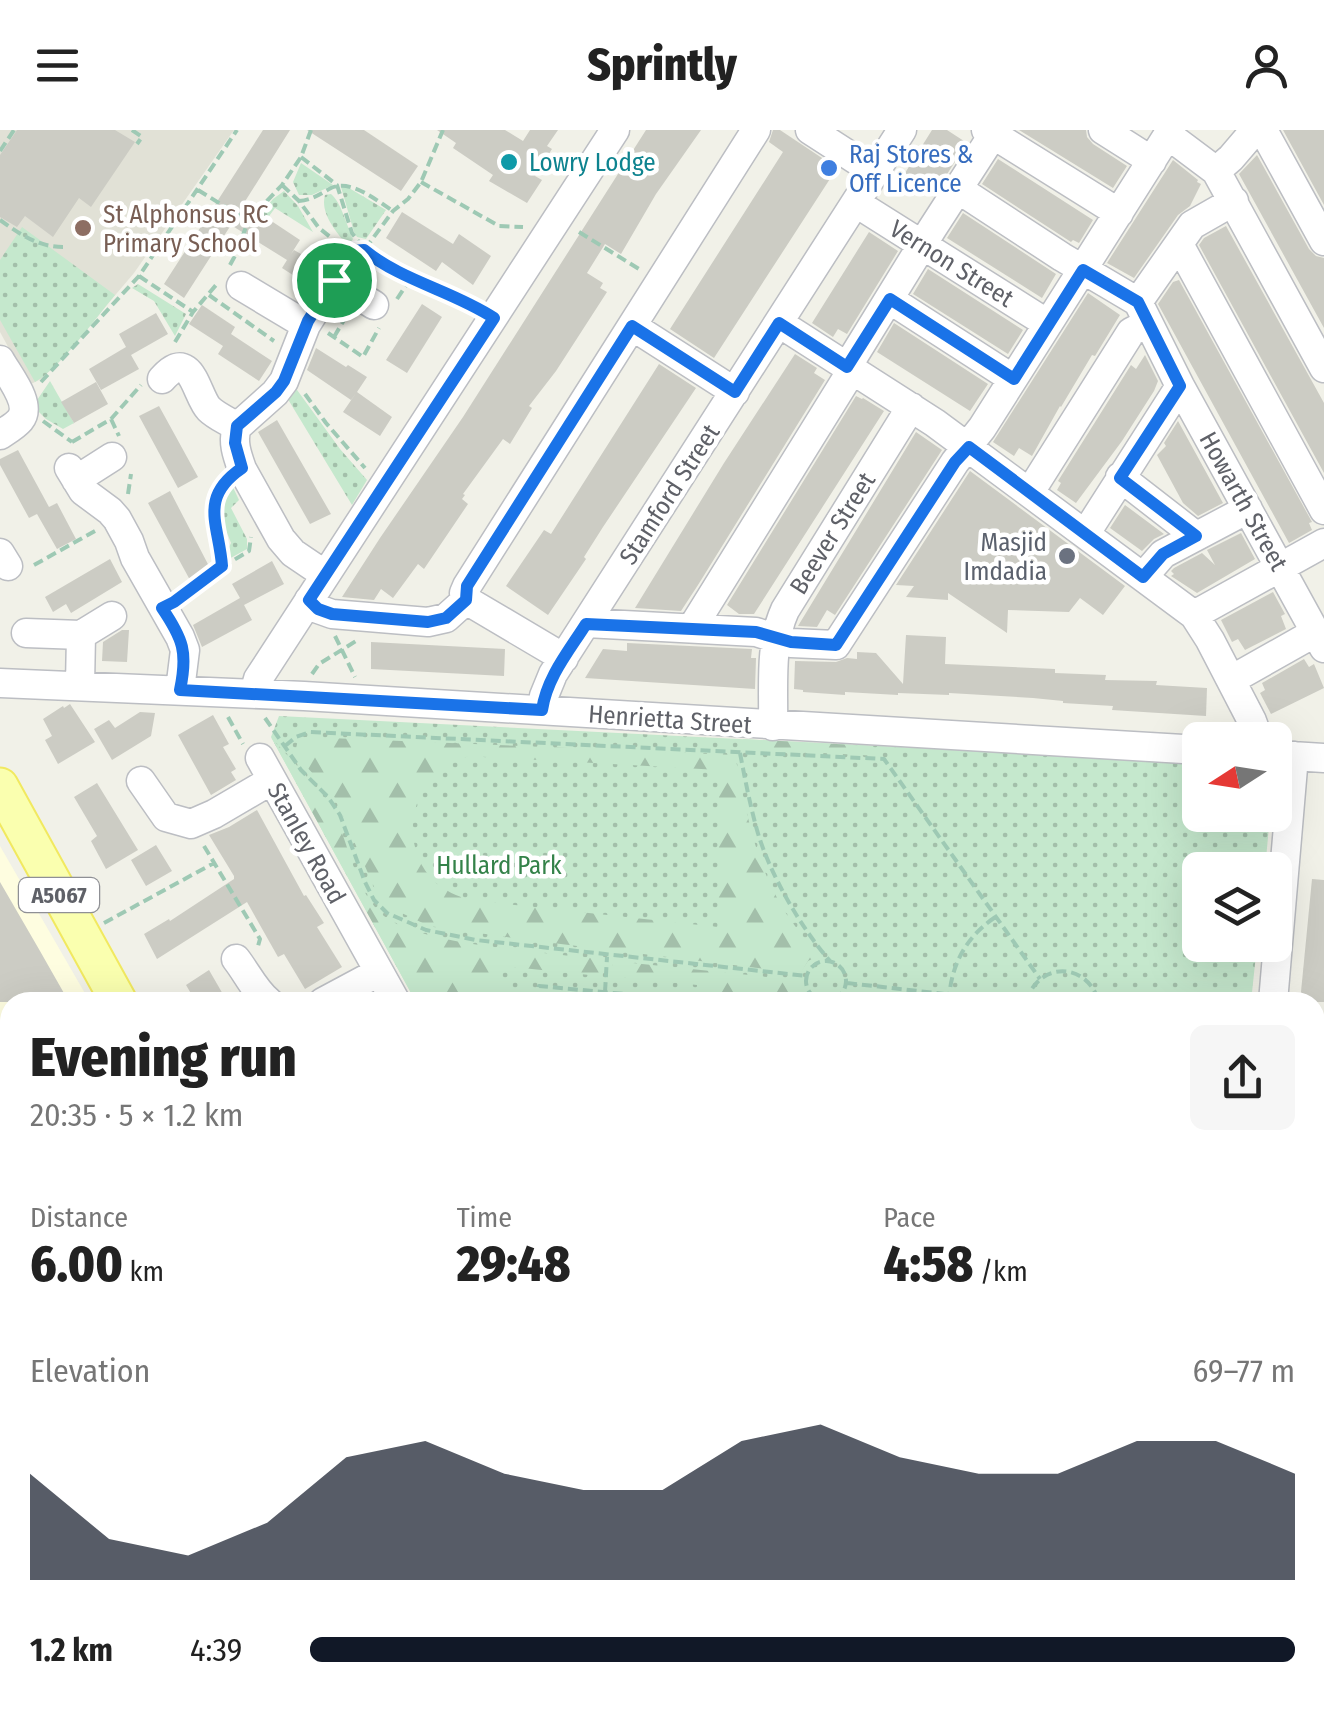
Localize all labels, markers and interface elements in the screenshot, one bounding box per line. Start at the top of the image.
icon: menu [30,38,85,93]
text: Sprintly [587,38,737,92]
icon: person [1239,38,1294,93]
place label: Raj Stores & Off Licence [849,140,973,199]
place label: Lowry Lodge [529,148,656,178]
marker: Lowry Lodge [498,151,520,173]
marker: Raj Stores & Off Licence [818,157,840,179]
place label: St Alphonsus RC Primary School [103,200,269,259]
street label: Vernon Street [884,214,1019,314]
marker: St Alphonsus RC Primary School [72,217,94,239]
pin [292,238,377,323]
icon: arrive [307,253,362,308]
street label: Stamford Street [613,418,727,570]
street label: Howarth Street [1193,427,1294,577]
street label: Beever Street [784,466,882,600]
place label: Masjid Imdadia [964,528,1047,587]
marker: Masjid Imdadia [1056,545,1078,567]
street label: Henrietta Street [587,699,754,741]
north arrow [1182,722,1292,832]
map controls [1182,722,1292,962]
street label: Stanley Road [261,778,352,909]
park label: Hullard Park [436,851,562,881]
button: layers [1182,852,1292,962]
road number: A5067 [19,878,99,912]
text: Evening run [30,1025,297,1091]
button: share [1190,1025,1295,1130]
text: 20:35 · 5 × 1.2 km [30,1096,243,1134]
text: Distance [30,1201,128,1234]
text: Time [457,1201,512,1234]
text: Pace [883,1201,936,1234]
text: 6.00 [30,1234,123,1294]
text: 29:48 [457,1234,571,1294]
text: 4:58 [883,1234,973,1294]
text: km [123,1255,164,1288]
text: /km [973,1255,1028,1288]
text: Elevation [30,1352,150,1390]
text: 69–77 m [1193,1352,1295,1390]
text: 1.2 km [30,1631,113,1669]
text: 4:39 [190,1631,242,1669]

